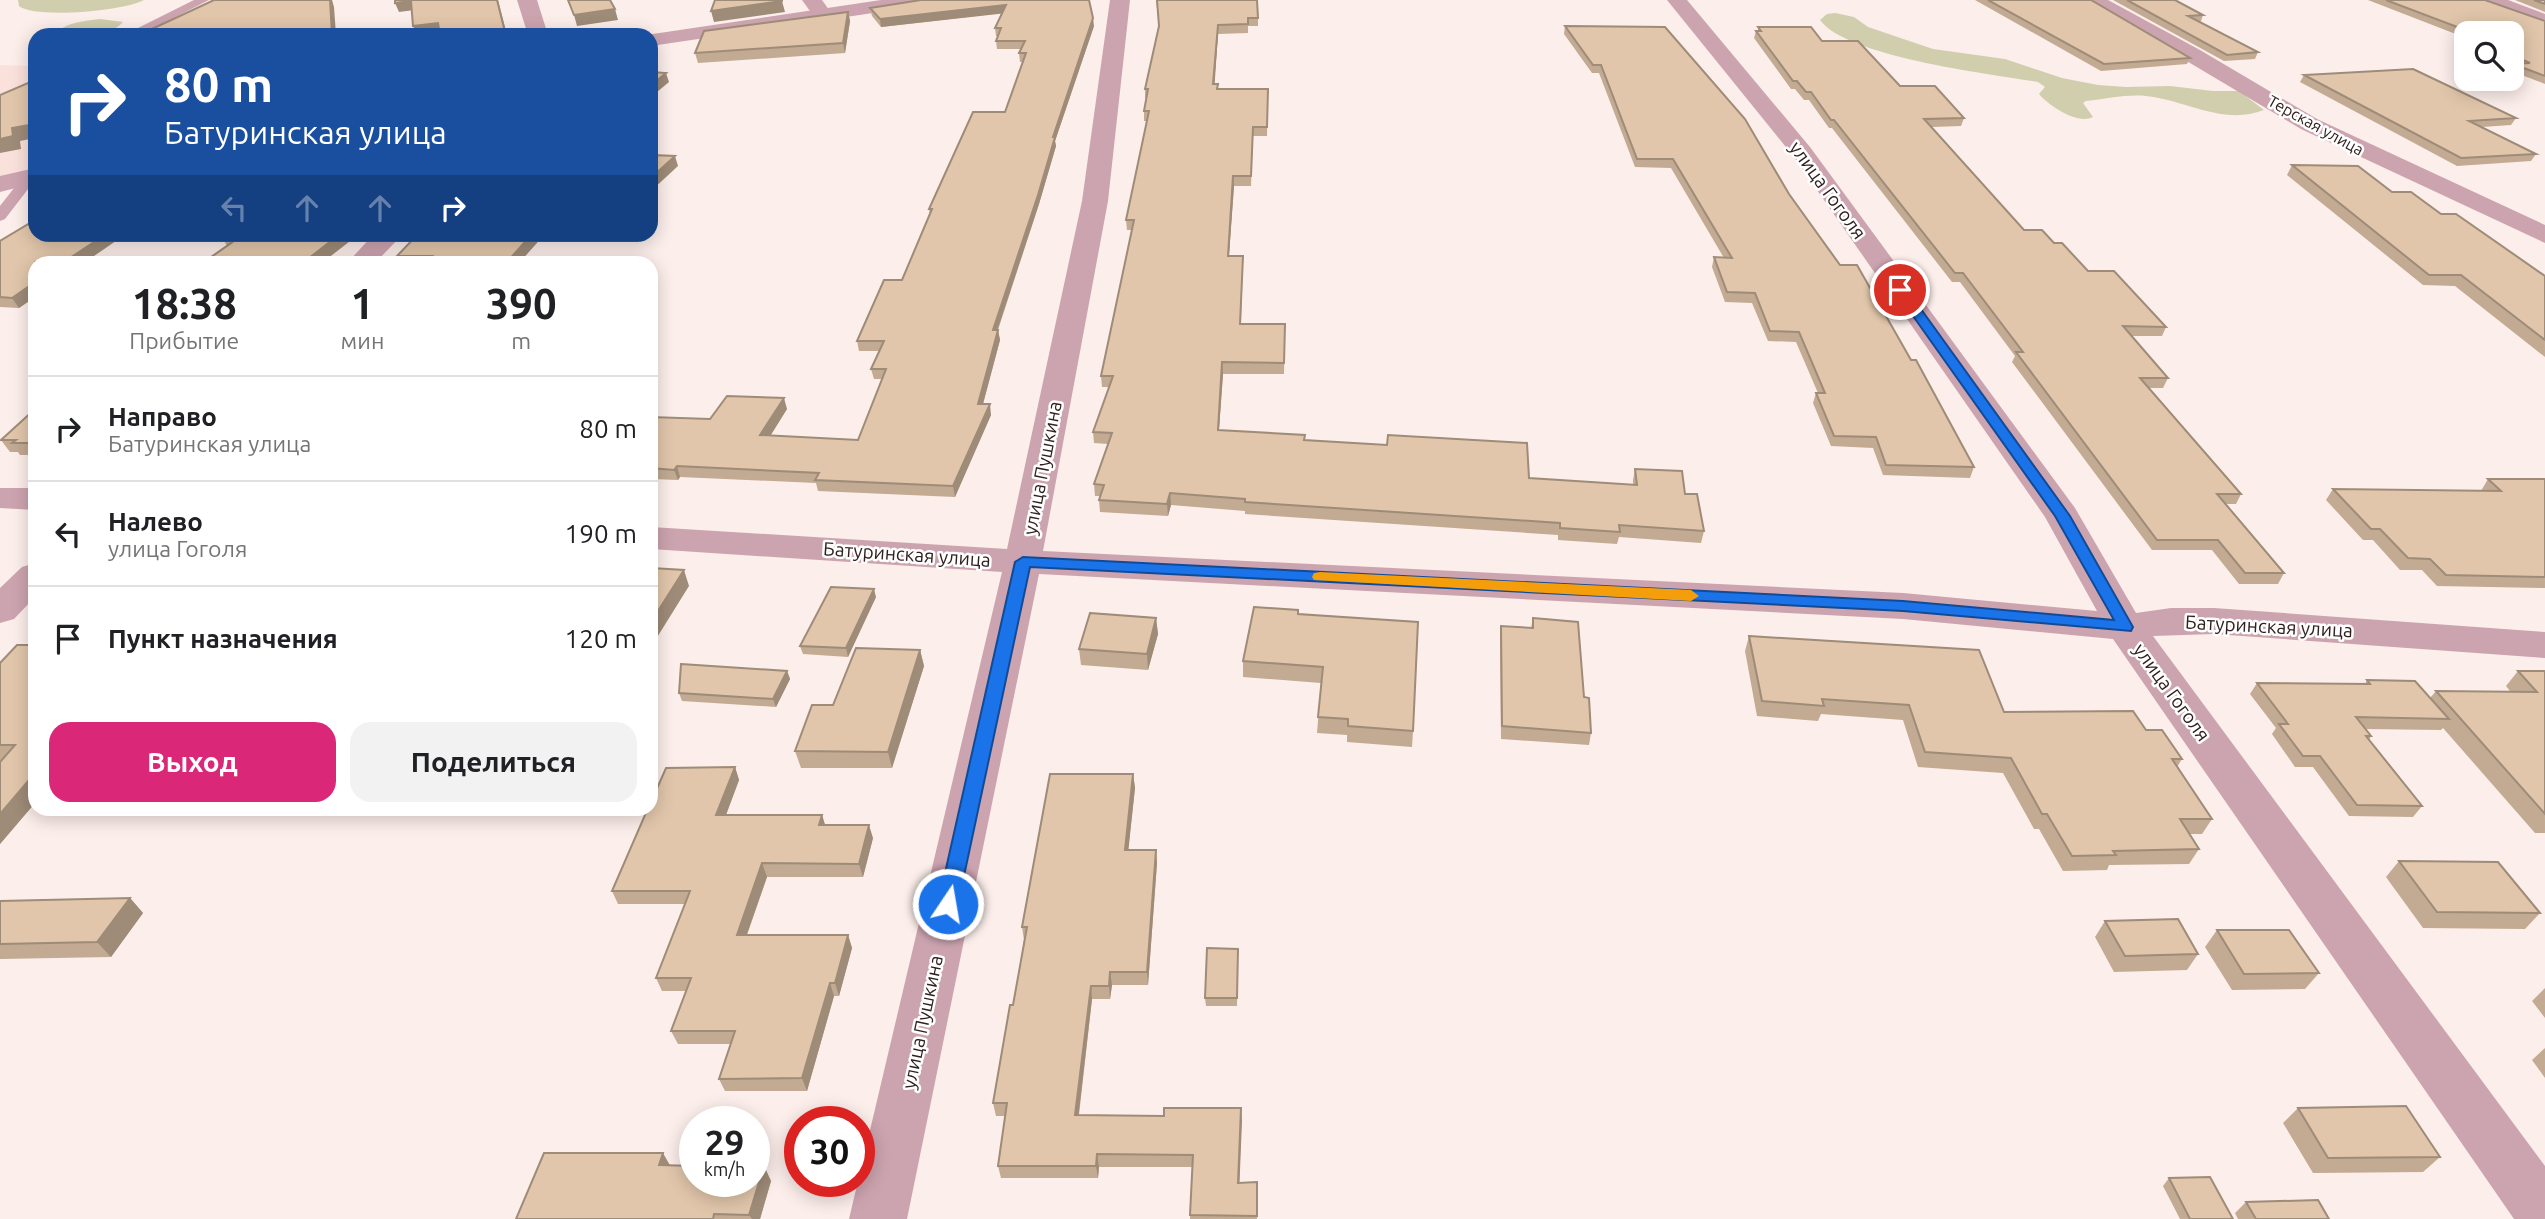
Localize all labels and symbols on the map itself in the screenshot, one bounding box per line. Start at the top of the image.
street label: Терская улица [2265,91,2367,159]
street label: улица Гоголя [1785,137,1871,243]
pin [1870,260,1930,320]
street label: улица Пушкина [1018,399,1066,537]
street label: Батуринская улица [822,537,992,571]
street label: Батуринская улица [2185,611,2353,641]
street label: улица Гоголя [2129,639,2215,745]
position arrow [911,867,985,941]
street label: улица Пушкина [897,953,947,1091]
speed limit sign: 30 [784,1106,875,1197]

